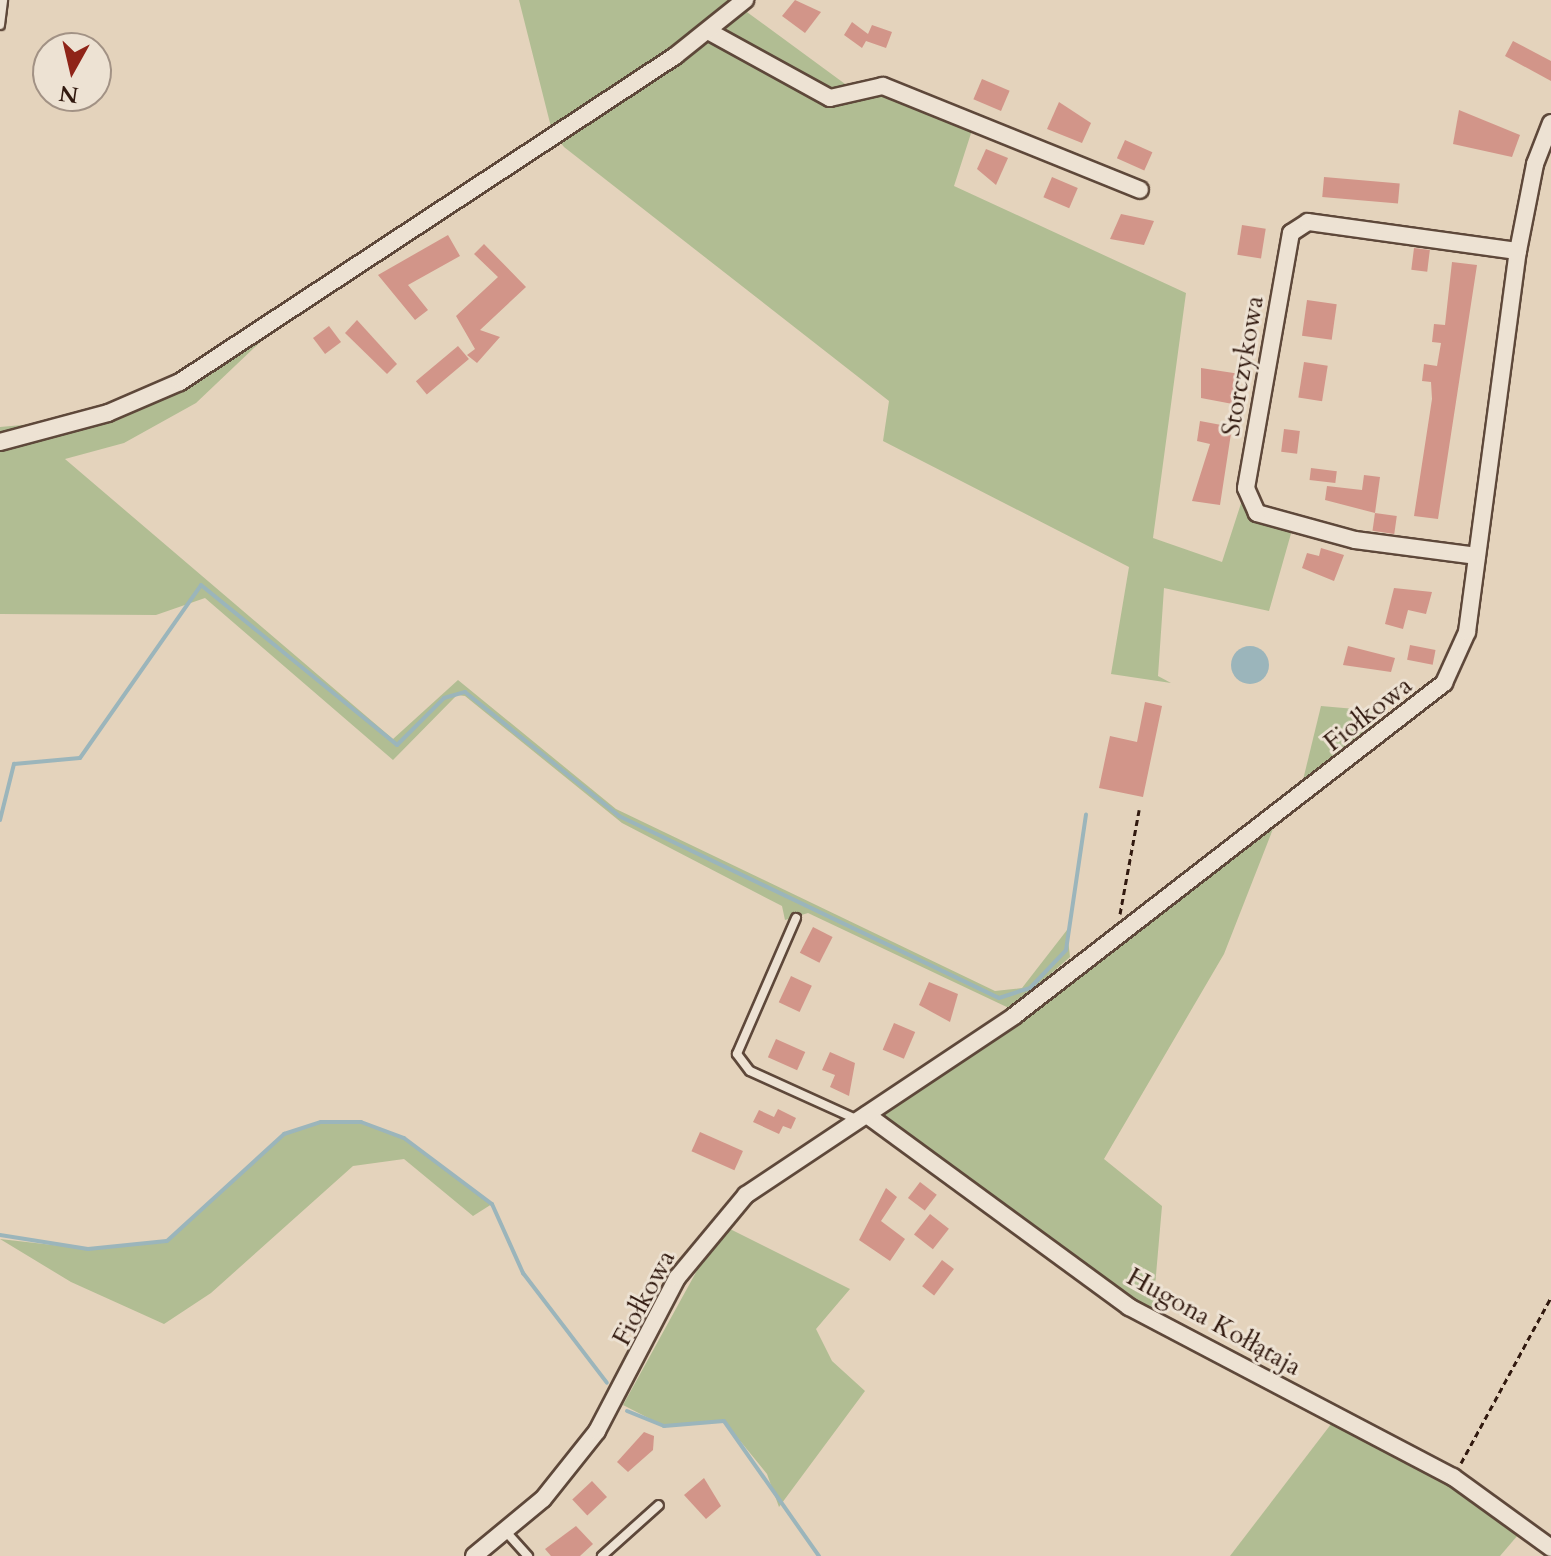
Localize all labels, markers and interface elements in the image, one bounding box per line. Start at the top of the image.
north arrow [32,32,112,112]
text: N [57,78,80,110]
street label: Storczykowa [1215,293,1271,439]
street label: Fiołkowa [1318,670,1418,758]
street label: Fiołkowa [606,1245,682,1351]
street label: Hugona Kołłątaja [1121,1261,1307,1383]

